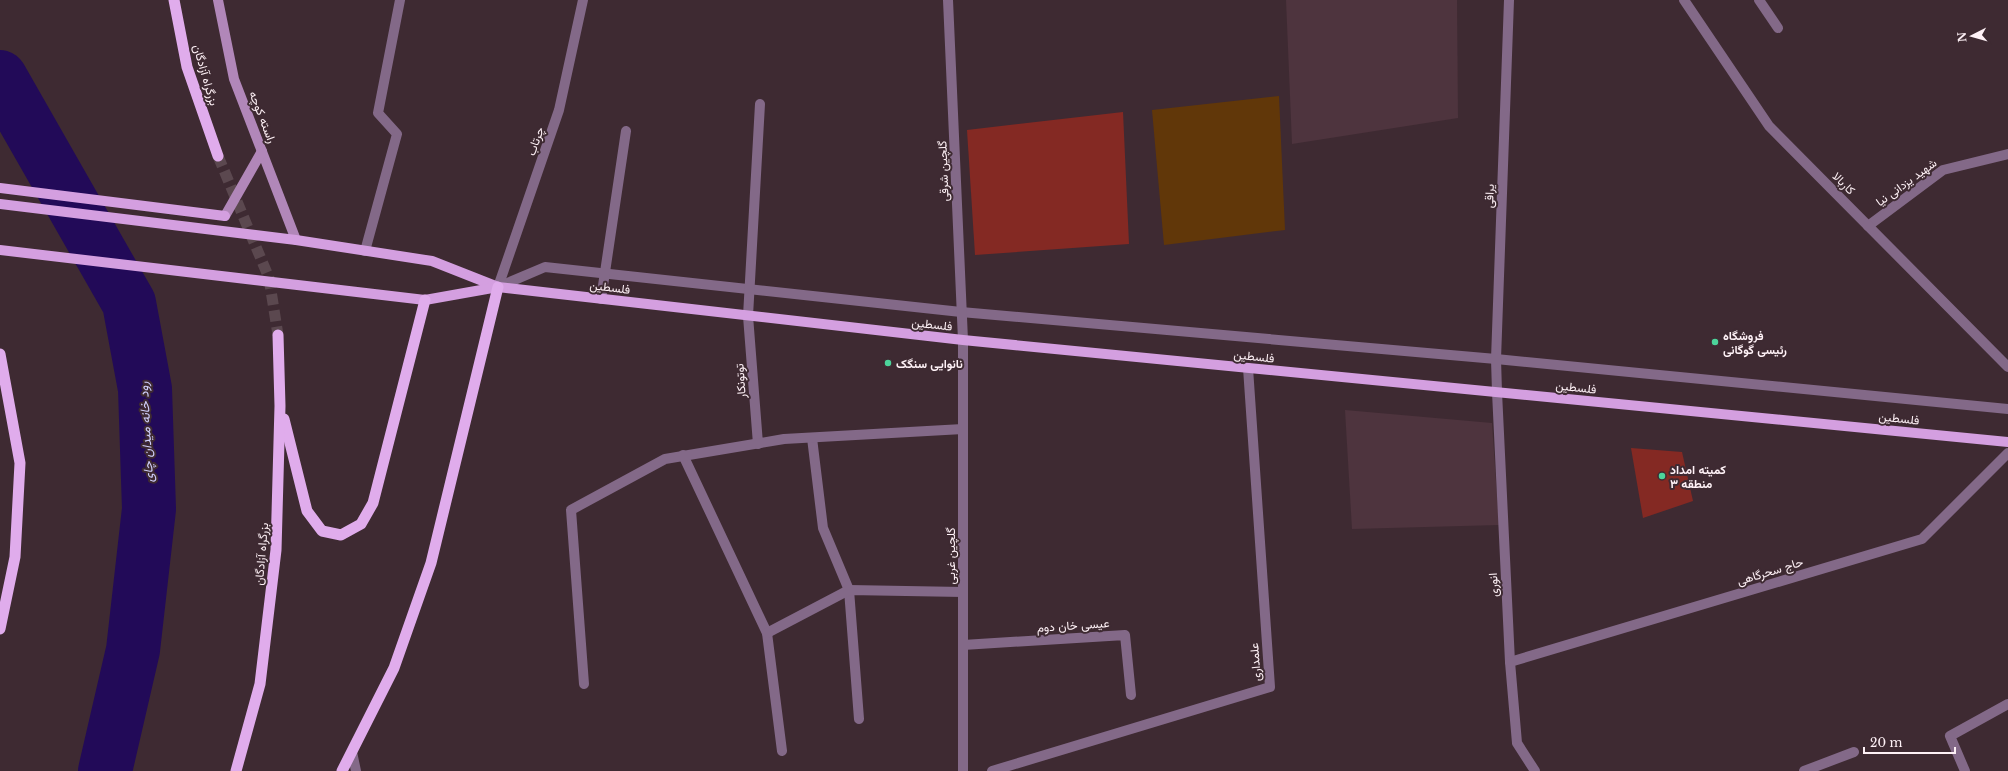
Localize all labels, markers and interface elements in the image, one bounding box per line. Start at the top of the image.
north arrow [1952,16,1992,56]
text: N [1954,31,1970,43]
street label: بزرگراه آزادگان [189,43,222,108]
street label: راسته کوچه [245,89,280,146]
street label: چرتاب [523,125,548,158]
street label: گلچین شرقی [934,140,953,202]
street label: شهید یزدانی نیا [1873,155,1940,210]
street label: کاربالا [1829,169,1858,198]
street label: یراقی [1481,184,1498,208]
street label: فلسطین [589,277,631,298]
street label: فلسطین [911,314,953,335]
place label: فروشگاه رئیسی گوگانی [1723,328,1787,358]
marker: فروشگاه رئیسی گوگانی [1710,337,1720,347]
street label: فلسطین [1233,346,1275,367]
place label: نانوایی سنگک [896,356,963,372]
marker: نانوایی سنگک [883,358,893,368]
street label: توتونکار [731,363,750,400]
street label: فلسطین [1555,377,1597,398]
water label: رود خانه میدان چای [135,380,158,483]
street label: فلسطین [1878,408,1920,429]
place label: کمیته امداد منطقه ۳ [1670,462,1727,491]
marker: کمیته امداد منطقه ۳ [1657,471,1667,481]
street label: بزرگراه آزادگان [251,522,272,586]
street label: گلچین غربی [943,527,959,585]
street label: حاج سحرگاهی [1735,554,1805,590]
street label: انوری [1485,573,1502,597]
street label: عیسی خان دوم [1036,615,1110,636]
street label: علمداری [1246,642,1265,682]
scale bar [1864,729,1955,755]
text: 20 m [1870,735,1902,750]

